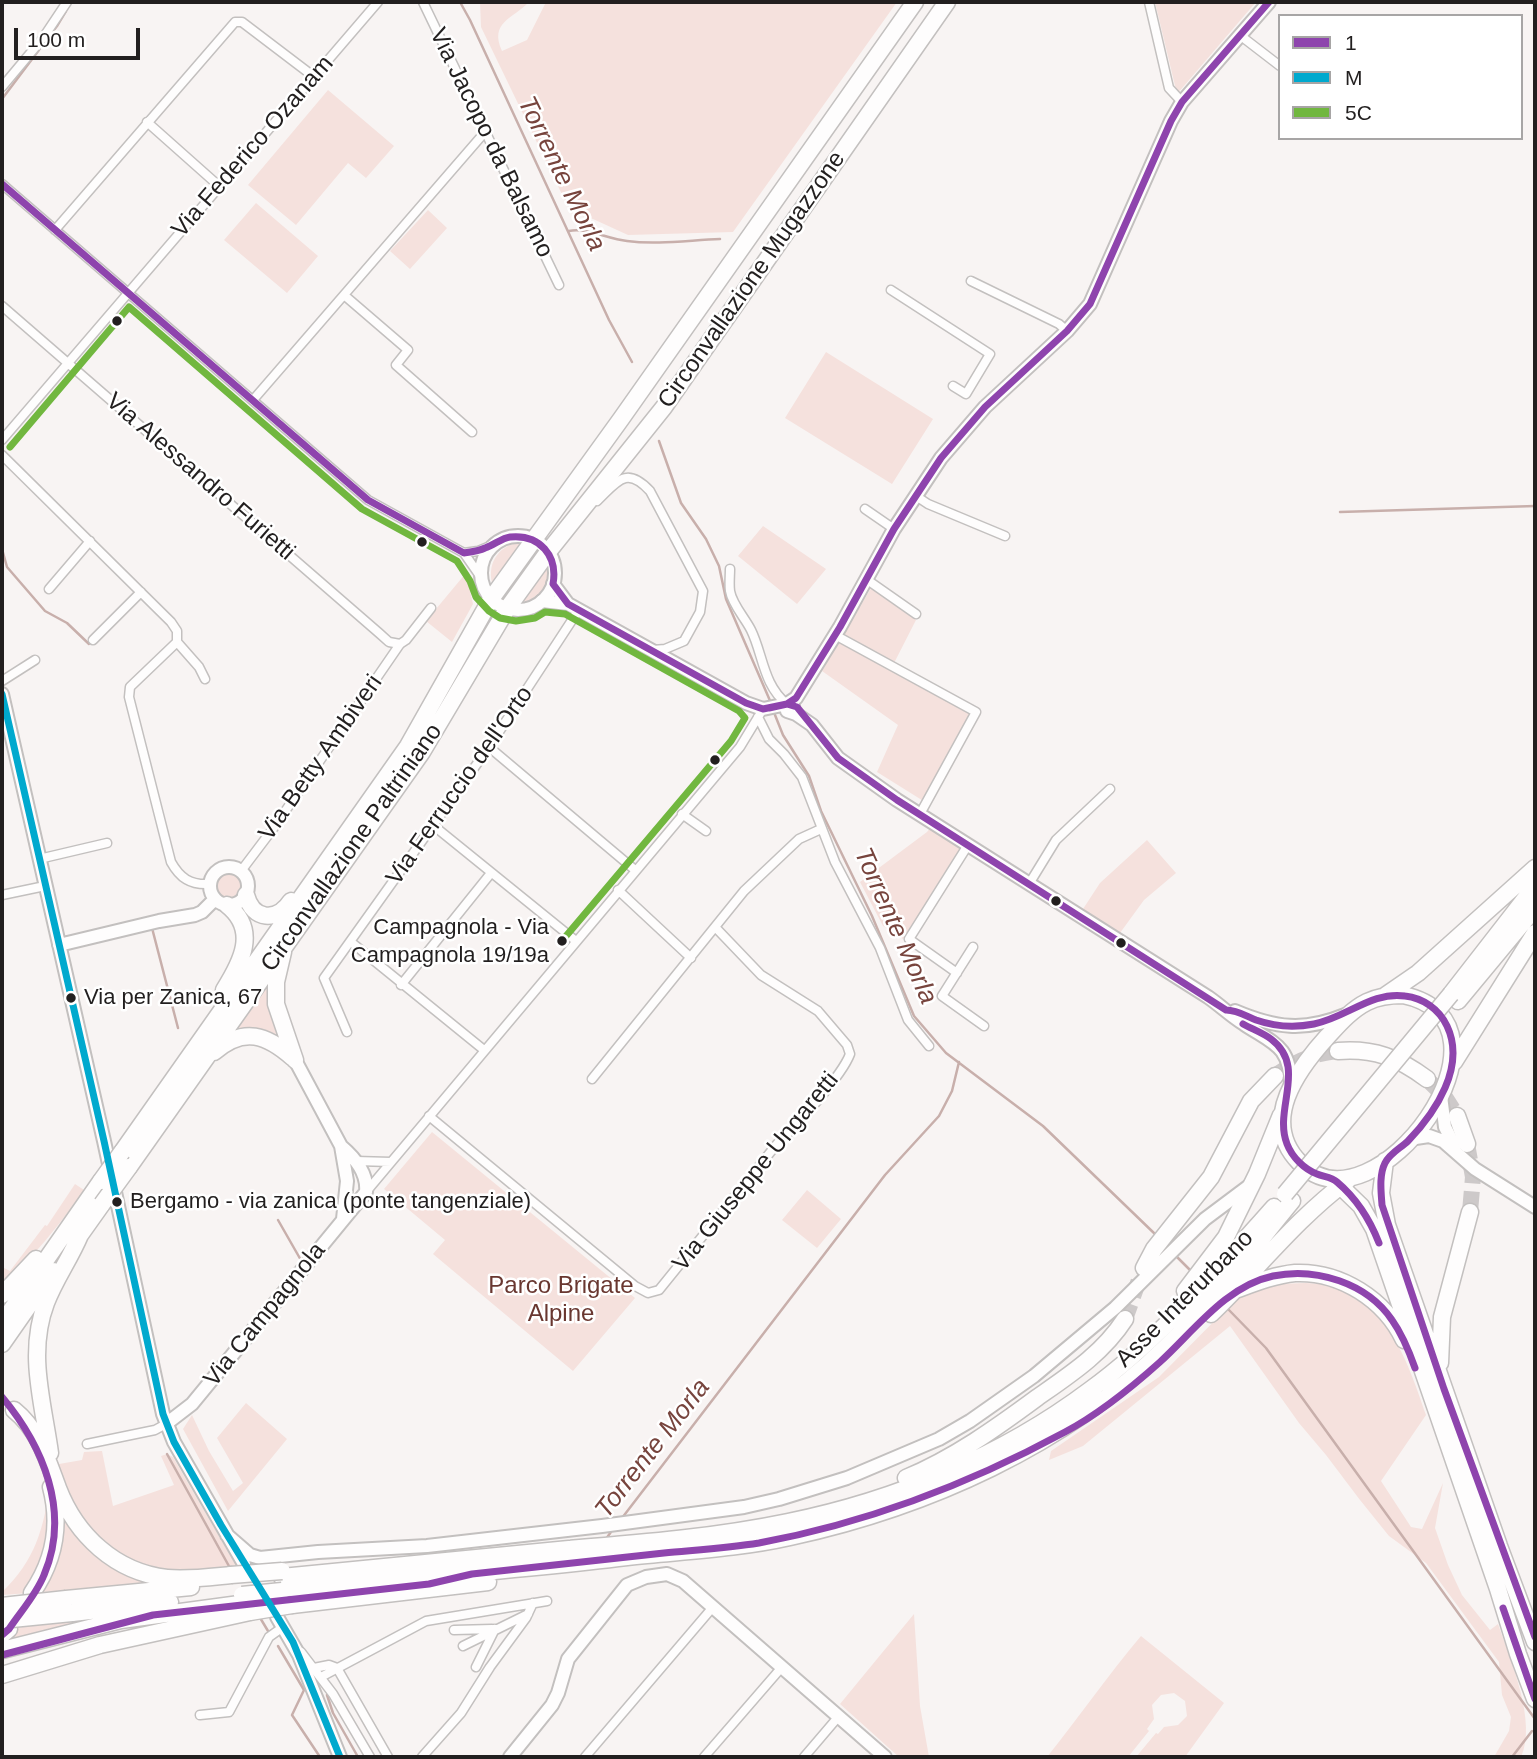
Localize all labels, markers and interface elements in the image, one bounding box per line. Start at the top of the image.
scale bar [18,14,144,58]
legend [1278,14,1523,140]
street label: Via Jacopo da Balsamo [423,24,559,262]
text: 100 m [27,28,85,51]
text: 1 [1345,31,1357,54]
street label: Via Federico Ozanam [166,50,340,244]
text: M [1345,66,1363,89]
water label: Torrente Morla [510,92,612,256]
text: 5C [1345,101,1372,124]
street label: Circonvallazione Mugazzone [652,146,852,414]
unlabelled marker [110,314,124,328]
street label: Via Alessandro Furietti [100,387,300,567]
unlabelled marker [415,535,429,549]
street label: Via Betty Ambiveri [253,670,389,846]
street label: Via Ferruccio dell'Orto [380,681,540,891]
street label: Circonvallazione Paltriniano [255,718,449,978]
unlabelled marker [708,753,722,767]
water label: Torrente Morla [847,843,943,1009]
unlabelled marker [1049,894,1063,908]
place label: Campagnola - Via Campagnola 19/19a [351,915,549,967]
marker: Campagnola - Via Campagnola 19/19a [555,934,569,948]
unlabelled marker [1114,936,1128,950]
place label: Via per Zanica, 67 [84,985,262,1011]
marker: Via per Zanica, 67 [64,991,78,1005]
street label: Via Giuseppe Ungaretti [667,1067,845,1277]
place label: Bergamo - via zanica (ponte tangenziale) [130,1189,531,1215]
marker: Bergamo - via zanica (ponte tangenziale) [110,1195,124,1209]
street label: Asse Interurbano [1110,1224,1260,1374]
street label: Via Campagnola [198,1237,332,1393]
park label: Parco Brigate Alpine [488,1272,634,1328]
water label: Torrente Morla [589,1373,717,1525]

